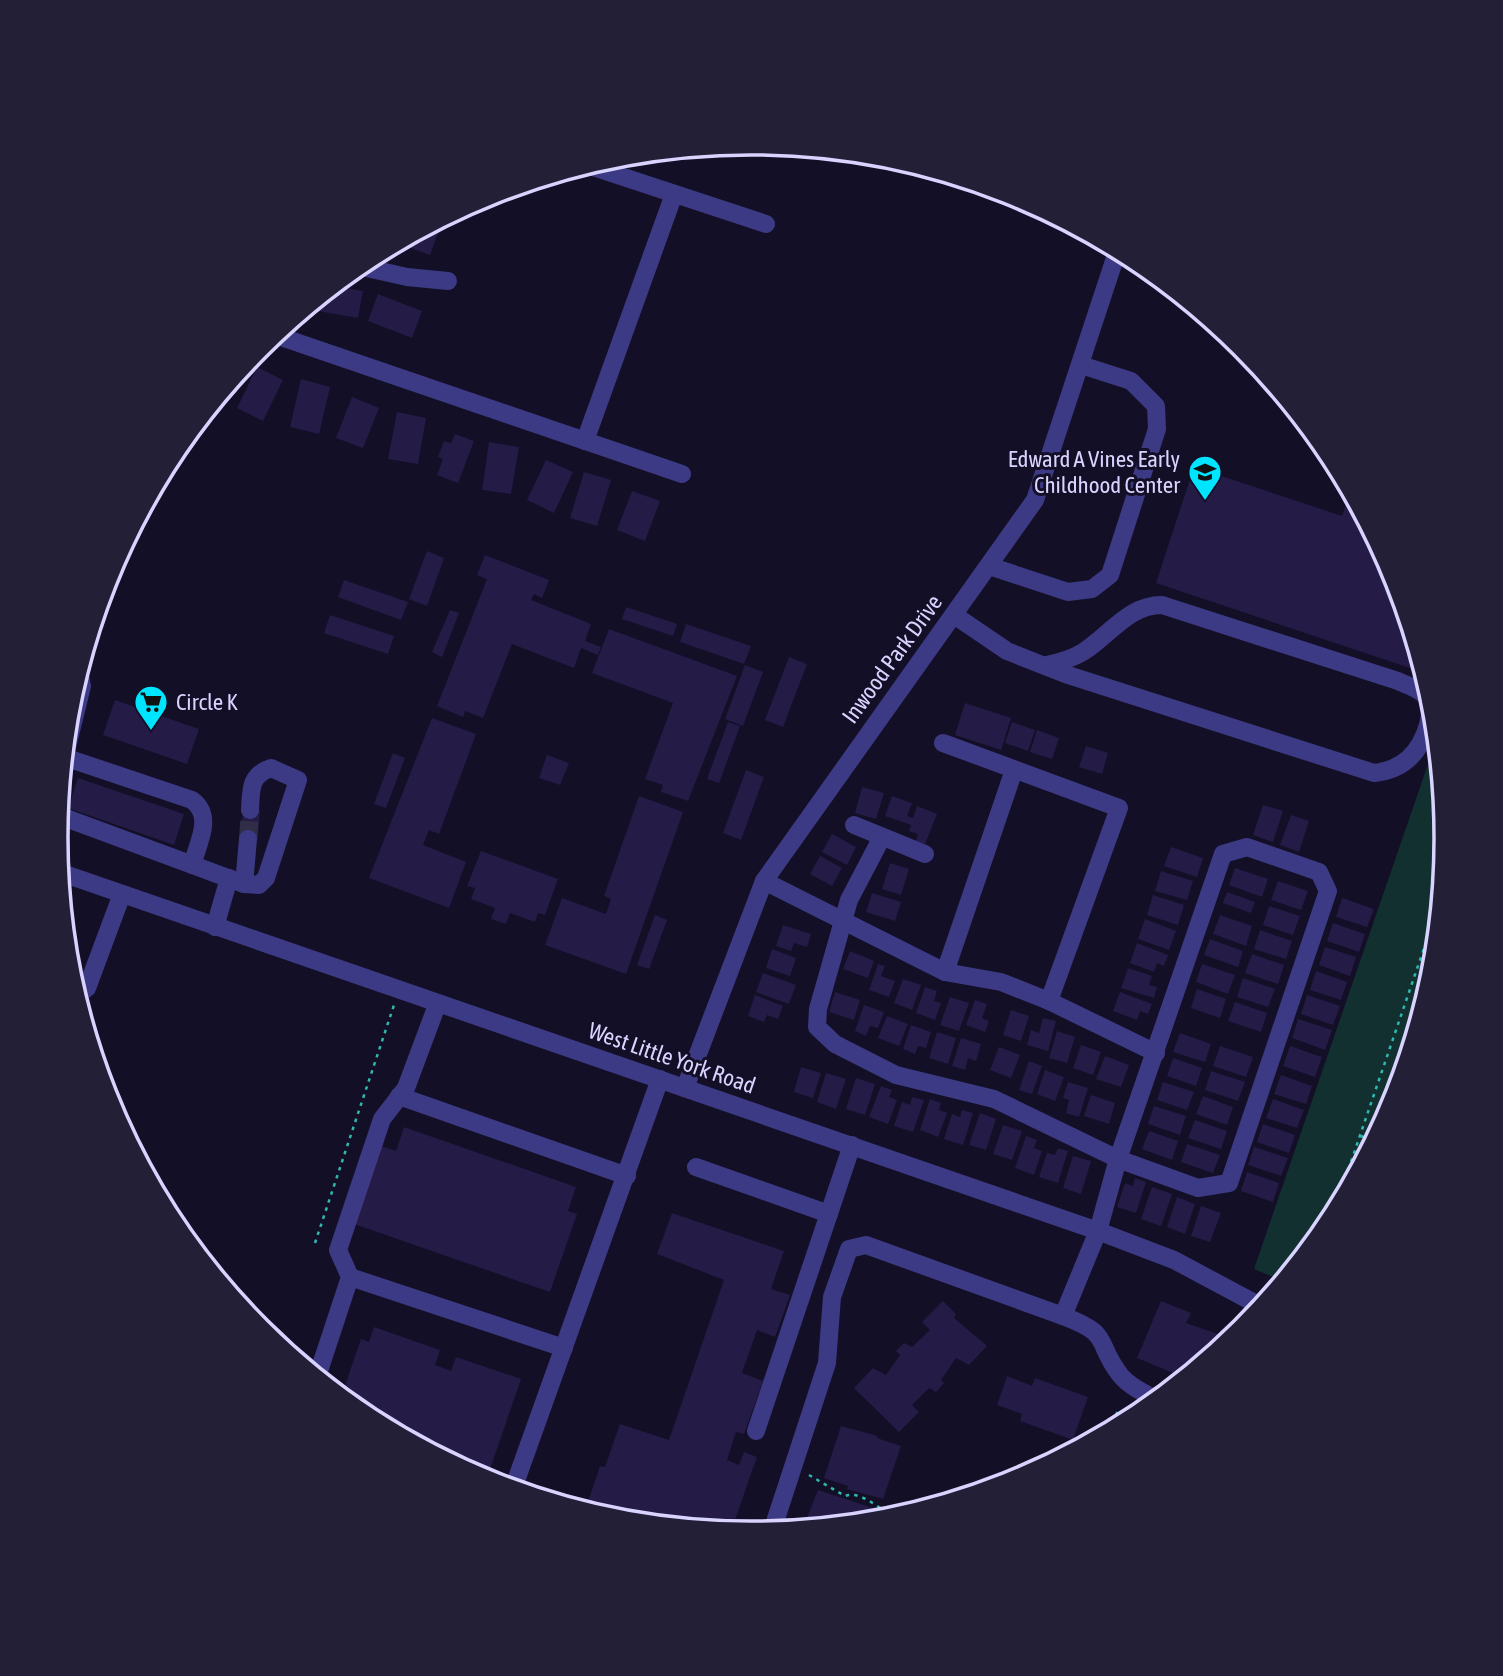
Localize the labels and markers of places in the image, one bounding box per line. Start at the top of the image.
place label: Edward A Vines Early Childhood Center [1008,446,1181,498]
school or university icon: Edward A Vines Early Childhood Center [1186,453,1224,502]
supermarket icon: Circle K [132,683,170,732]
place label: Circle K [176,689,238,715]

